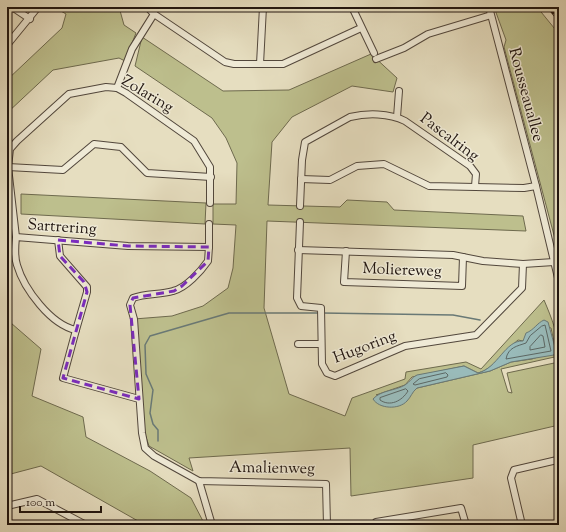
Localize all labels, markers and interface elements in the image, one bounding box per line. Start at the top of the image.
street label: Rousseauallee [501,45,549,145]
street label: Zolaring [117,70,177,120]
street label: Pascalring [415,108,484,168]
street label: Sartrering [27,214,98,242]
street label: Moliereweg [362,258,442,284]
street label: Hugoring [330,325,400,371]
street label: Amalienweg [229,457,315,481]
scale bar [20,488,101,514]
text: 100 m [26,494,55,512]

